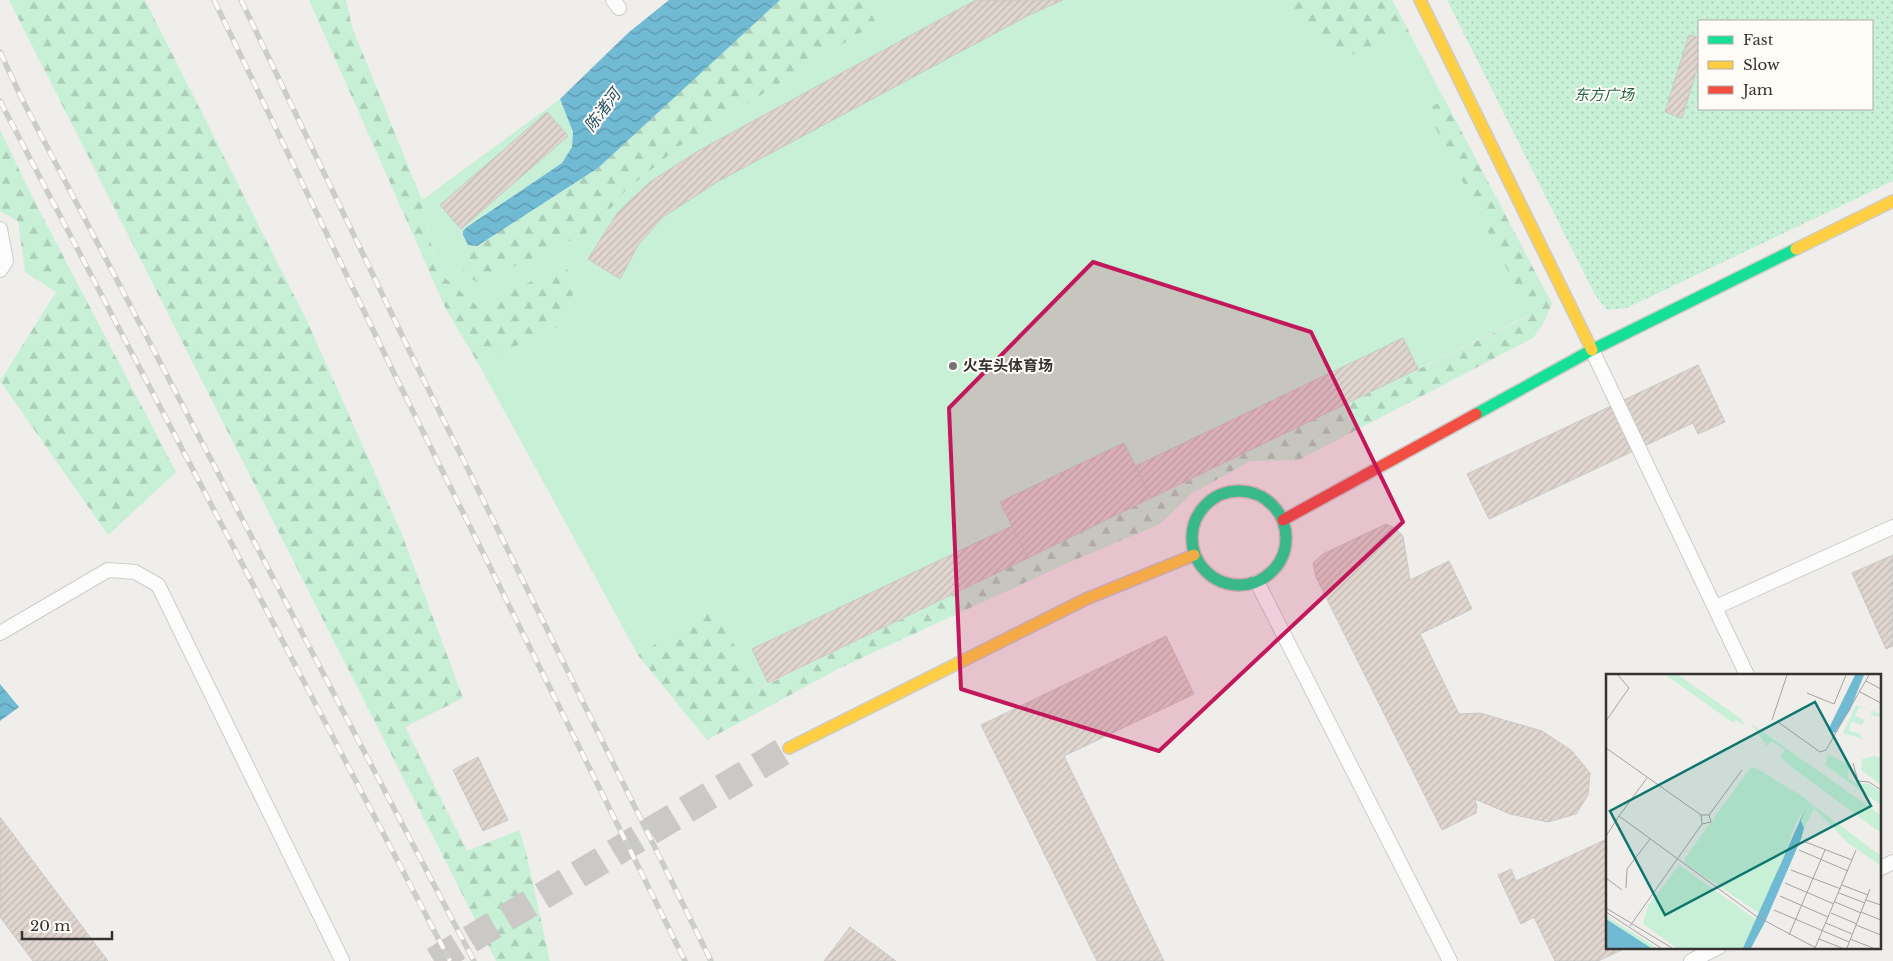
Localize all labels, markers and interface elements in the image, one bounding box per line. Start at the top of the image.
legend [1698,20,1873,110]
text: Fast [1743,30,1774,49]
text: Slow [1743,55,1780,74]
text: Jam [1741,80,1773,99]
water label: 陈渚河 [580,82,626,135]
park label: 东方广场 [1574,85,1636,104]
place label: 火车头体育场 [963,356,1053,375]
marker: 火车头体育场 [947,360,959,372]
inset map [1606,674,1880,948]
scale bar [22,908,112,940]
text: 20 m [30,916,70,935]

